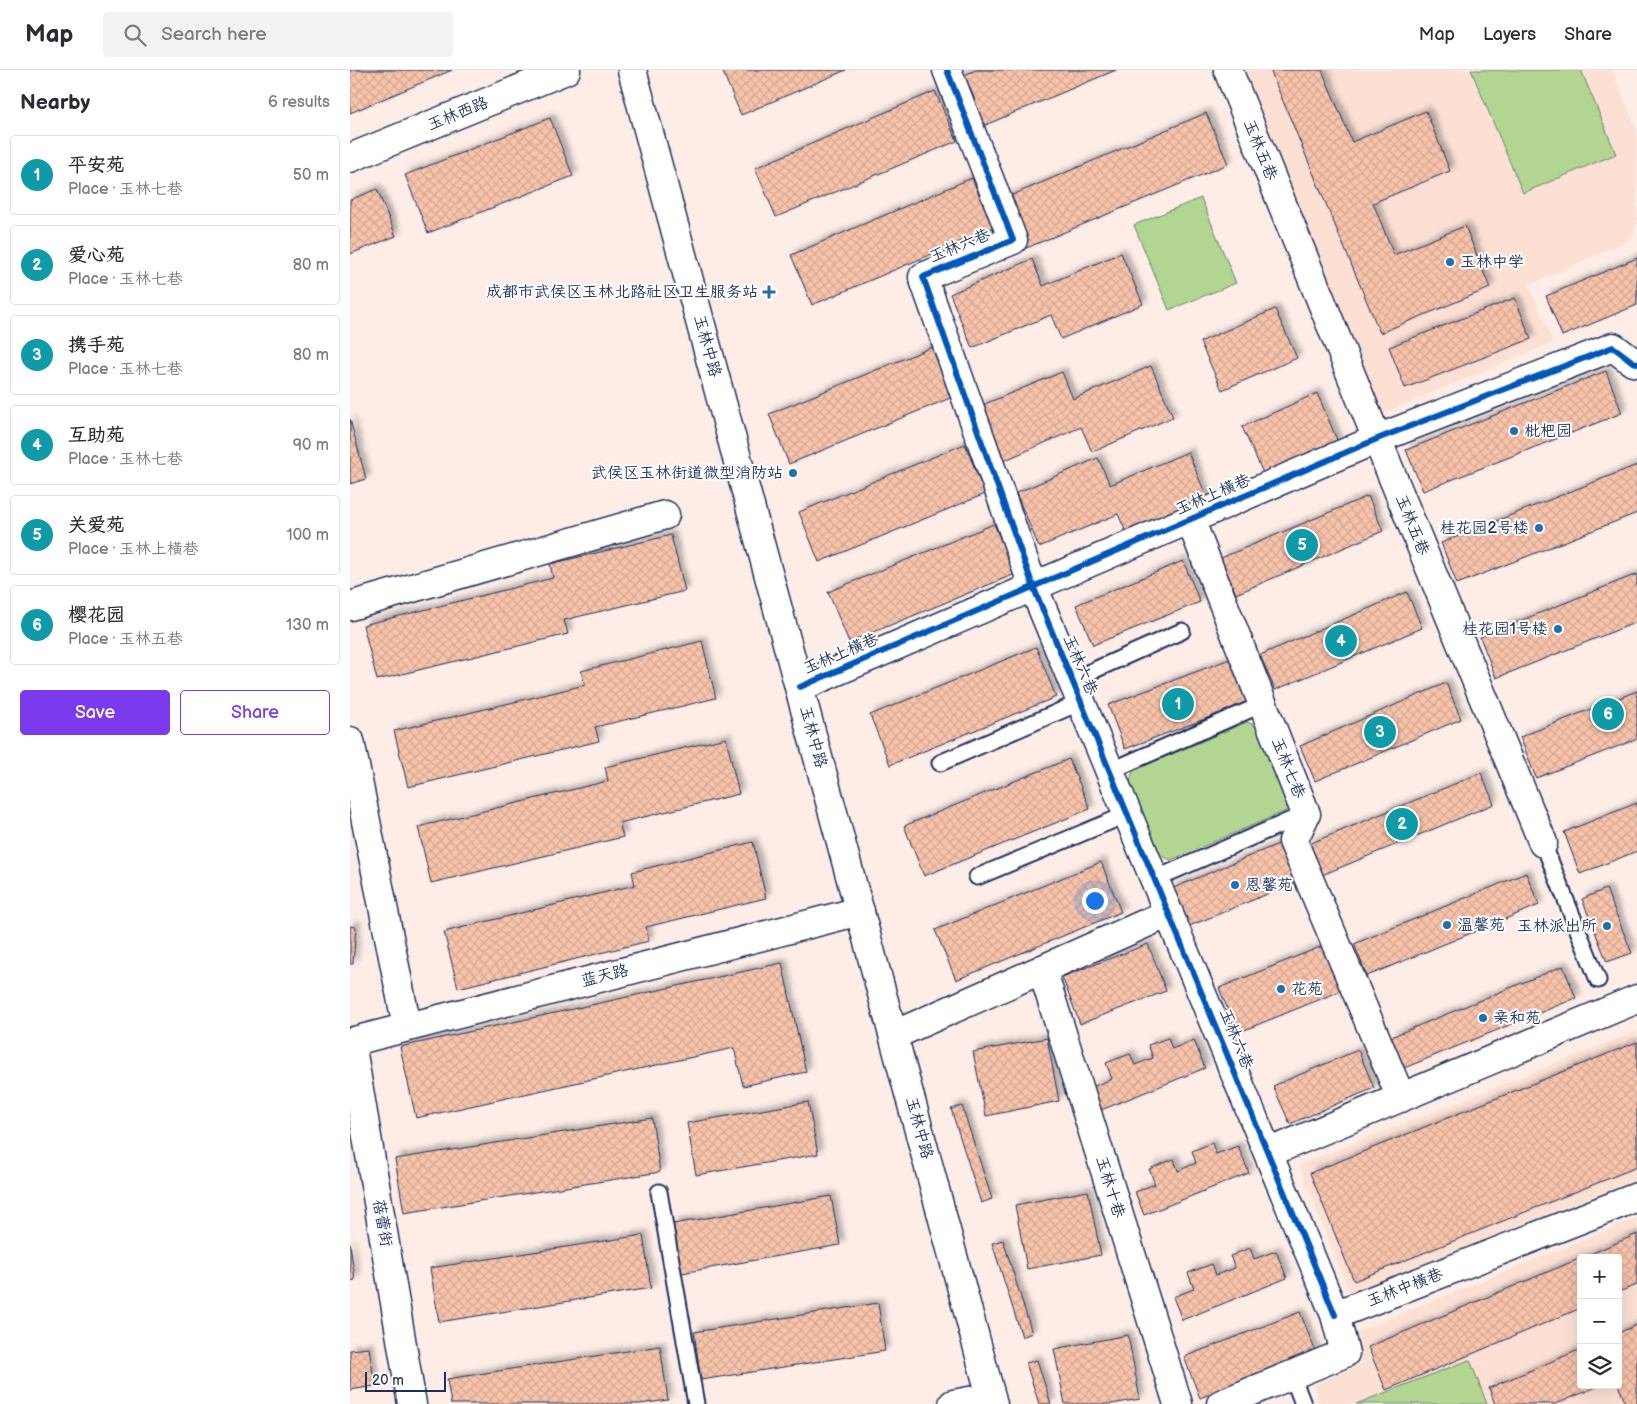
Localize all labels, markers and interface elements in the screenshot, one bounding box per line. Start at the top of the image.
search box [103,12,453,57]
text: Map [25,20,73,49]
icon: search [121,21,149,49]
text: Search here [161,23,267,46]
text: Map [1419,24,1455,45]
text: Layers [1483,24,1536,45]
text: Share [1564,24,1612,45]
text: Nearby [20,90,90,115]
text: 6 results [268,93,330,112]
street label: 玉林西路 [425,93,491,135]
street label: 玉林五巷 [1239,117,1281,183]
text: 平安苑 [68,154,125,177]
text: 1 [34,166,40,185]
text: 50 m [293,166,329,185]
text: Place · 玉林七巷 [68,180,183,199]
street label: 玉林六巷 [927,225,993,267]
text: 爱心苑 [68,244,125,267]
place label: 玉林中学 [1460,253,1524,272]
text: 2 [32,256,42,275]
text: 80 m [293,256,329,275]
marker: 玉林中学 [1444,256,1456,268]
text: Place · 玉林七巷 [68,270,183,289]
place label: 成都市武侯区玉林北路社区卫生服务站 [486,283,758,302]
marker: 成都市武侯区玉林北路社区卫生服务站 [762,285,776,299]
street label: 玉林中路 [690,313,724,379]
text: 携手苑 [68,334,125,357]
text: 3 [32,346,42,365]
text: 80 m [293,346,329,365]
text: Place · 玉林七巷 [68,360,183,379]
place label: 枇杷园 [1524,422,1572,441]
text: 互助苑 [68,424,125,447]
marker: 枇杷园 [1508,425,1520,437]
text: 4 [32,436,42,455]
text: 90 m [293,436,329,455]
text: Place · 玉林七巷 [68,450,183,469]
place label: 武侯区玉林街道微型消防站 [591,464,783,483]
marker: 武侯区玉林街道微型消防站 [787,467,799,479]
street label: 玉林上横巷 [1172,471,1254,519]
street label: 玉林五巷 [1391,492,1433,558]
text: 关爱苑 [68,514,125,537]
place label: 桂花园2号楼 [1440,519,1529,538]
marker: 桂花园2号楼 [1533,522,1545,534]
text: 5 [32,526,42,545]
text: 100 m [286,526,329,545]
pin: 5 [1286,526,1318,564]
text: Place · 玉林上横巷 [68,540,199,559]
text: 樱花园 [68,604,125,627]
text: 6 [32,616,42,635]
text: 130 m [286,616,329,635]
place label: 桂花园1号楼 [1462,620,1548,639]
pin: 4 [1325,622,1357,660]
marker: 桂花园1号楼 [1552,623,1564,635]
text: Place · 玉林五巷 [68,630,183,649]
street label: 玉林上横巷 [800,630,882,678]
street label: 玉林六巷 [1059,632,1101,698]
pin: 1 [1162,685,1194,723]
button: Save [20,690,170,735]
button: Share [180,690,330,735]
pin: 6 [1592,695,1624,733]
street label: 玉林中路 [796,704,830,770]
pin: 3 [1364,713,1396,751]
street label: 玉林七巷 [1267,735,1309,801]
pin: 2 [1386,805,1418,843]
place label: 恩馨苑 [1245,876,1293,895]
marker: 恩馨苑 [1229,879,1241,891]
your location [1082,888,1108,914]
place label: 温馨苑 [1457,916,1505,935]
place label: 玉林派出所 [1517,917,1597,936]
marker: 温馨苑 [1441,919,1453,931]
marker: 玉林派出所 [1601,920,1613,932]
street label: 蓝天路 [579,961,631,991]
place label: 花苑 [1291,980,1323,999]
marker: 花苑 [1275,983,1287,995]
street label: 玉林六巷 [1215,1006,1257,1072]
place label: 亲和苑 [1493,1009,1541,1028]
marker: 亲和苑 [1477,1012,1489,1024]
street label: 玉林中路 [902,1095,936,1161]
street label: 玉林十巷 [1092,1154,1128,1220]
street label: 蓓蕾街 [368,1198,396,1248]
map controls [1577,1254,1622,1389]
button: + [1577,1254,1622,1299]
street label: 玉林中横巷 [1364,1265,1446,1311]
button: − [1577,1299,1622,1344]
button: layers [1577,1344,1622,1389]
scale bar [365,1369,446,1392]
text: 20 m [372,1372,404,1389]

